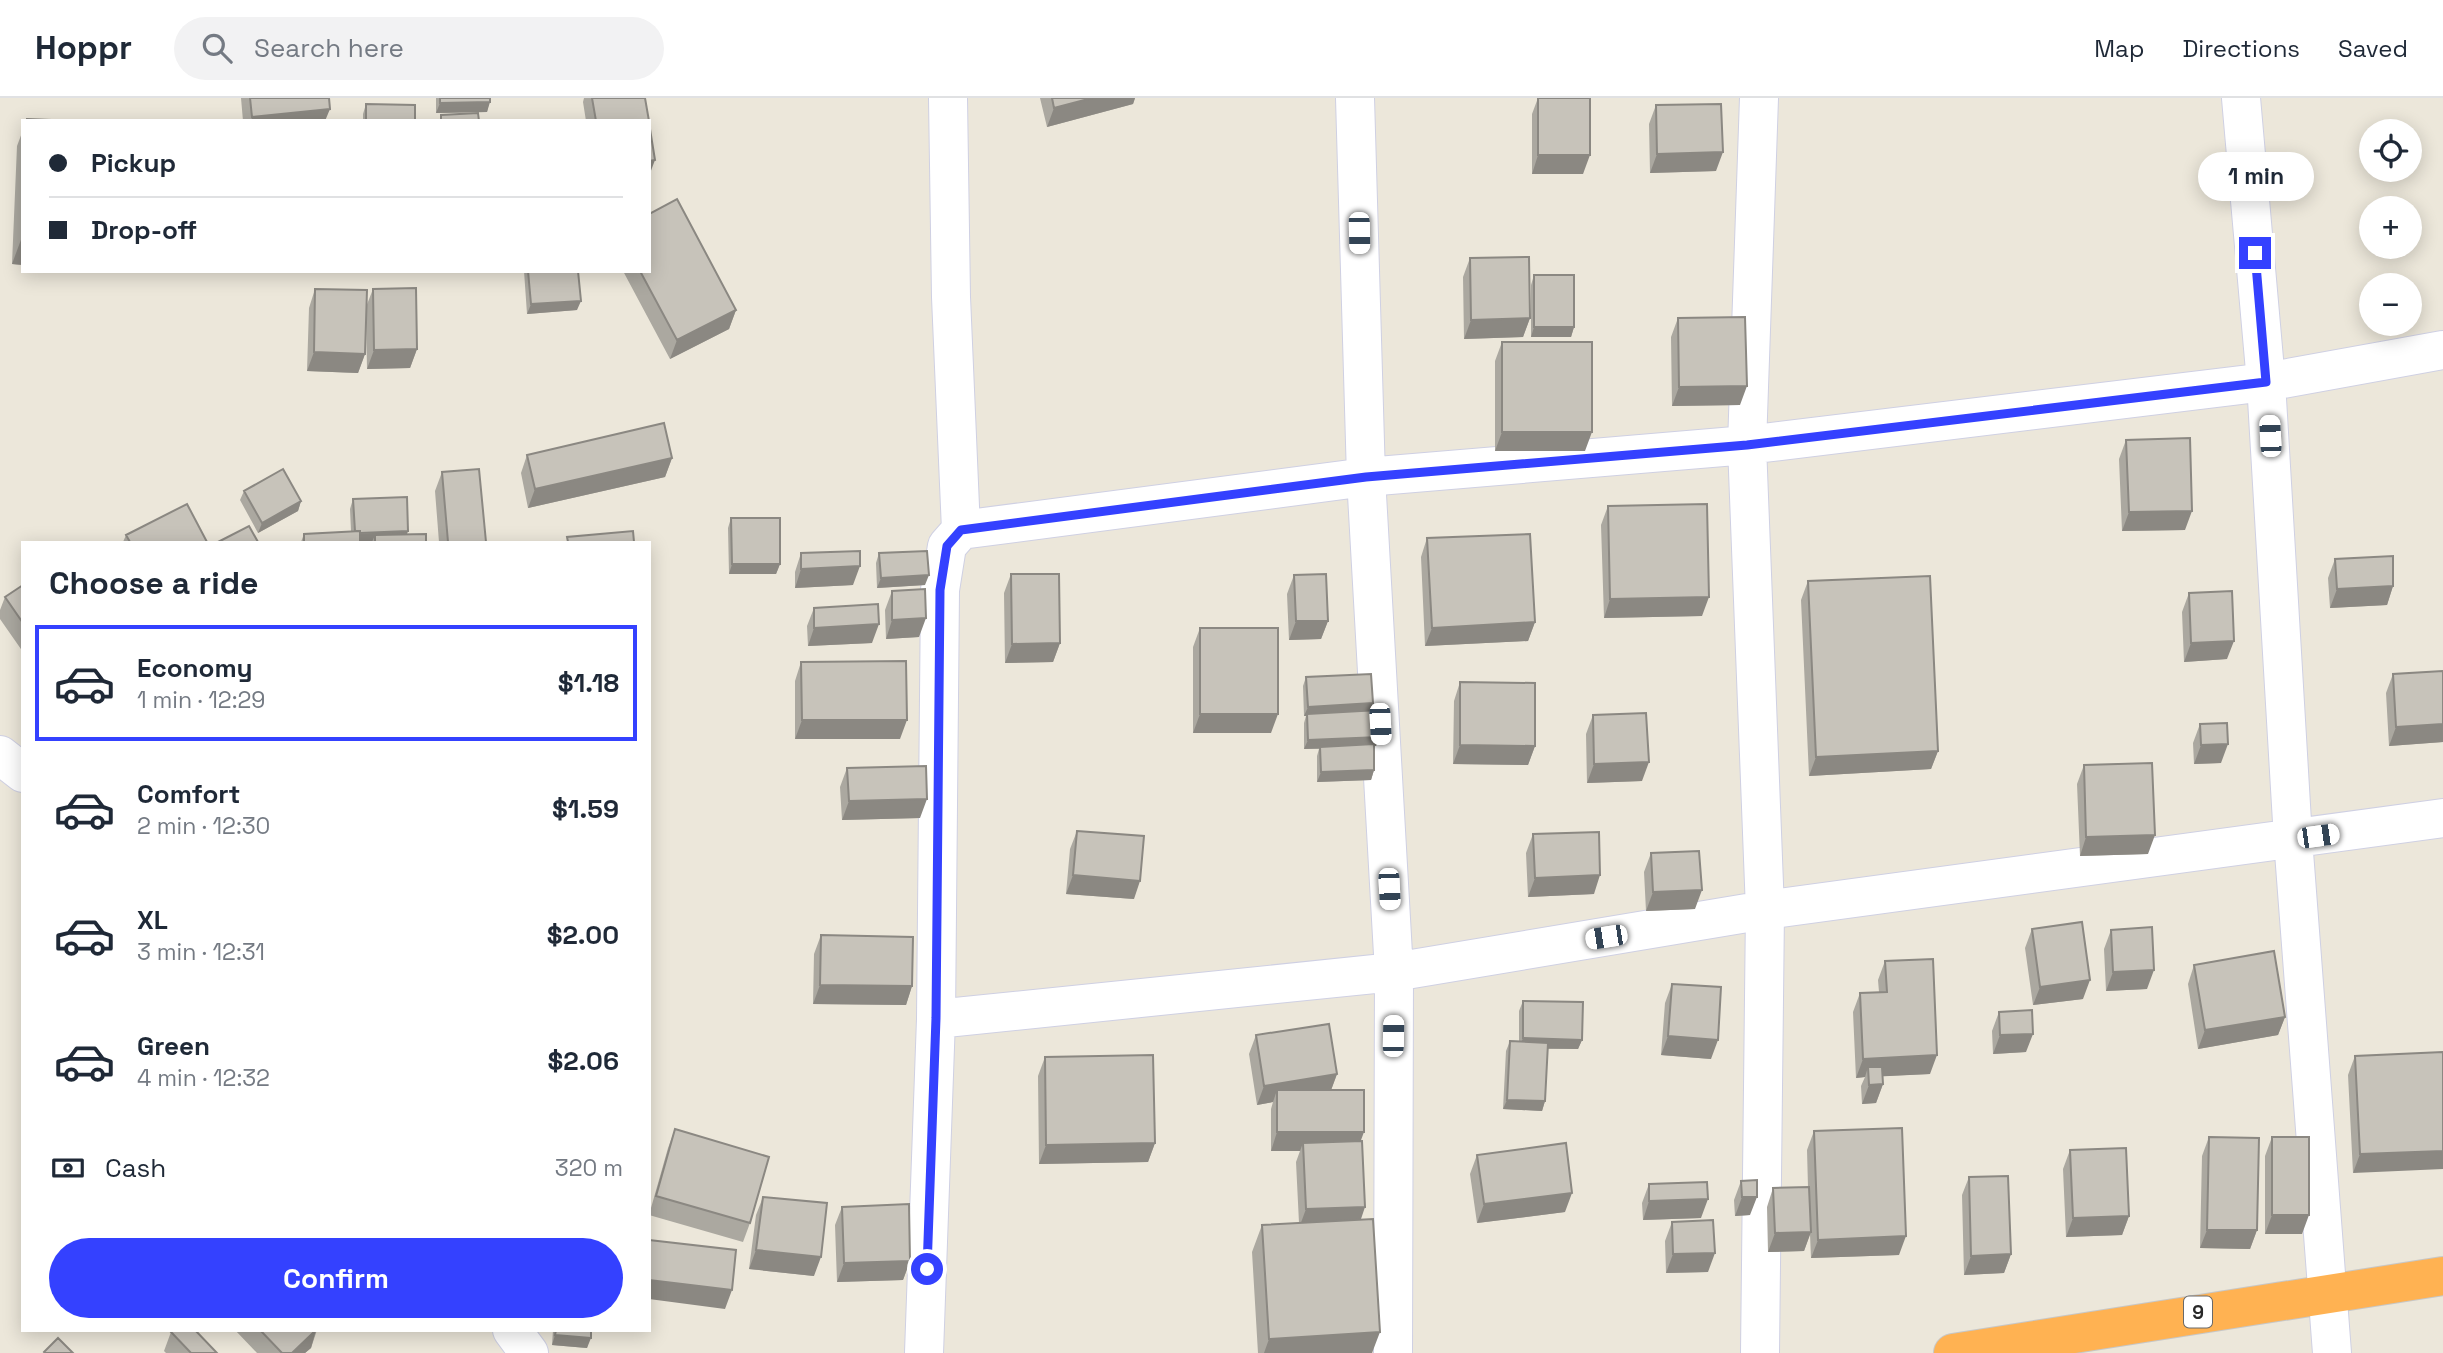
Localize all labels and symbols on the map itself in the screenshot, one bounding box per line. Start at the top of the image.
callout: 1 min [2197,152,2313,200]
car [1349,212,1370,254]
route end [2239,237,2271,269]
car [2259,414,2282,458]
car [1369,702,1392,746]
car [2296,823,2341,849]
car [1378,867,1401,911]
car [1584,923,1629,951]
car [1383,1015,1404,1057]
route start [911,1253,943,1285]
road number: 9 [2184,1296,2212,1328]

